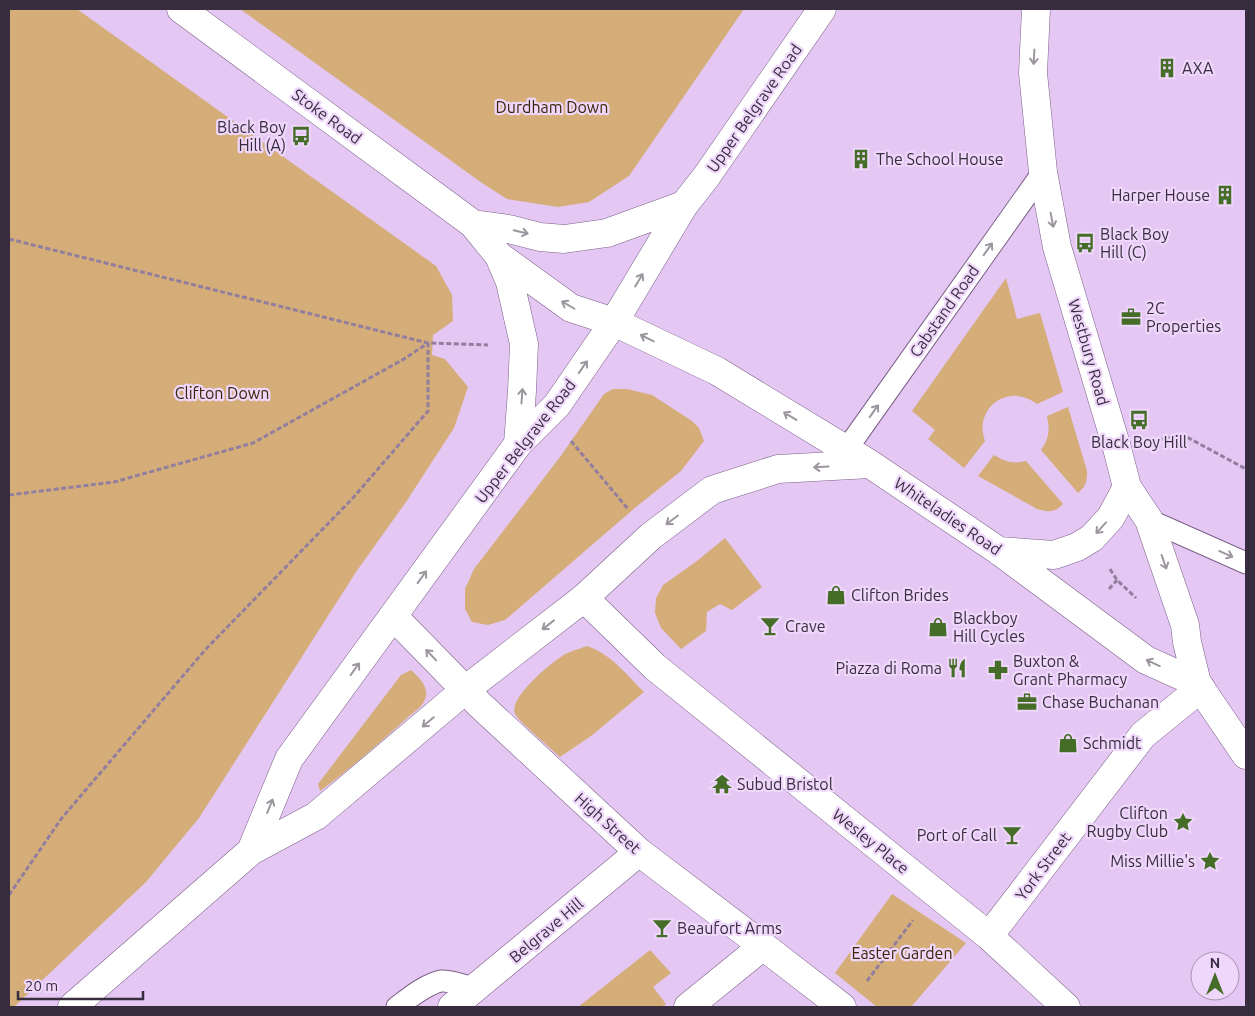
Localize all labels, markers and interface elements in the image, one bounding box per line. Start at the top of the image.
street label: Upper Belgrave Road [703,41,805,175]
one-way arrow [1029,49,1038,65]
building icon: AXA [1156,57,1178,79]
place label: AXA [1182,59,1214,77]
street label: Stoke Road [289,85,365,147]
park label: Durdham Down [496,98,608,116]
place label: Black Boy Hill (A) [217,118,286,155]
bus stop icon: Black Boy Hill (A) [290,125,312,147]
building icon: The School House [850,148,872,170]
place label: The School House [876,150,1004,168]
building icon: Harper House [1214,184,1236,206]
place label: Harper House [1111,186,1210,204]
one-way arrow [1048,211,1057,227]
place label: Black Boy Hill (C) [1100,225,1169,262]
one-way arrow [512,228,528,237]
bus stop icon: Black Boy Hill (C) [1074,232,1096,254]
one-way arrow [983,242,993,256]
street label: Cabstand Road [906,262,982,360]
one-way arrow [634,273,644,287]
street label: Westbury Road [1065,297,1113,407]
place label: 2C Properties [1146,299,1221,335]
one-way arrow [561,300,576,310]
office icon: 2C Properties [1120,306,1142,328]
one-way arrow [640,333,655,342]
one-way arrow [578,360,588,374]
street label: Upper Belgrave Road [471,376,579,506]
park label: Clifton Down [175,384,269,402]
one-way arrow [517,388,526,404]
one-way arrow [869,404,879,418]
bus stop icon: Black Boy Hill [1128,409,1150,431]
one-way arrow [783,410,797,420]
place label: Black Boy Hill [1091,433,1187,451]
one-way arrow [813,462,829,471]
street label: Whiteladies Road [891,474,1005,558]
one-way arrow [665,515,679,525]
one-way arrow [1095,522,1107,535]
one-way arrow [1218,550,1233,559]
one-way arrow [1159,553,1169,569]
one-way arrow [417,570,427,584]
shop icon: Clifton Brides [825,584,847,606]
place label: Clifton Brides [851,586,949,604]
place label: Blackboy Hill Cycles [953,609,1025,645]
bar icon: Crave [759,615,781,637]
shop icon: Blackboy Hill Cycles [927,616,949,638]
place label: Crave [785,617,826,635]
one-way arrow [542,620,555,631]
one-way arrow [425,649,437,661]
place label: Buxton & Grant Pharmacy [1013,652,1128,688]
restaurant icon: Piazza di Roma [946,657,968,679]
one-way arrow [1146,658,1161,667]
place label: Piazza di Roma [836,659,942,677]
pharmacy icon: Buxton & Grant Pharmacy [987,659,1009,681]
one-way arrow [350,662,360,676]
office icon: Chase Buchanan [1016,691,1038,713]
place label: Chase Buchanan [1042,693,1159,711]
one-way arrow [421,716,434,727]
shop icon: Schmidt [1057,732,1079,754]
place label: Schmidt [1083,734,1142,752]
temple icon: Subud Bristol [711,773,733,795]
place label: Subud Bristol [737,775,833,793]
street label: High Street [572,789,645,858]
one-way arrow [265,799,275,814]
place label: Clifton Rugby Club [1086,804,1168,840]
street label: Wesley Place [829,805,913,877]
place icon: Clifton Rugby Club [1172,811,1194,833]
bar icon: Port of Call [1001,824,1023,846]
place label: Port of Call [917,826,997,844]
street label: York Street [1012,828,1075,904]
place icon: Miss Millie's [1199,850,1221,872]
place label: Miss Millie's [1110,852,1195,870]
street label: Belgrave Hill [506,894,586,966]
bar icon: Beaufort Arms [651,917,673,939]
place label: Beaufort Arms [677,919,782,937]
park label: Easter Garden [851,944,953,962]
north arrow [1190,951,1240,1001]
text: N [1210,955,1220,971]
scale bar [18,968,142,1000]
text: 20 m [25,977,58,994]

